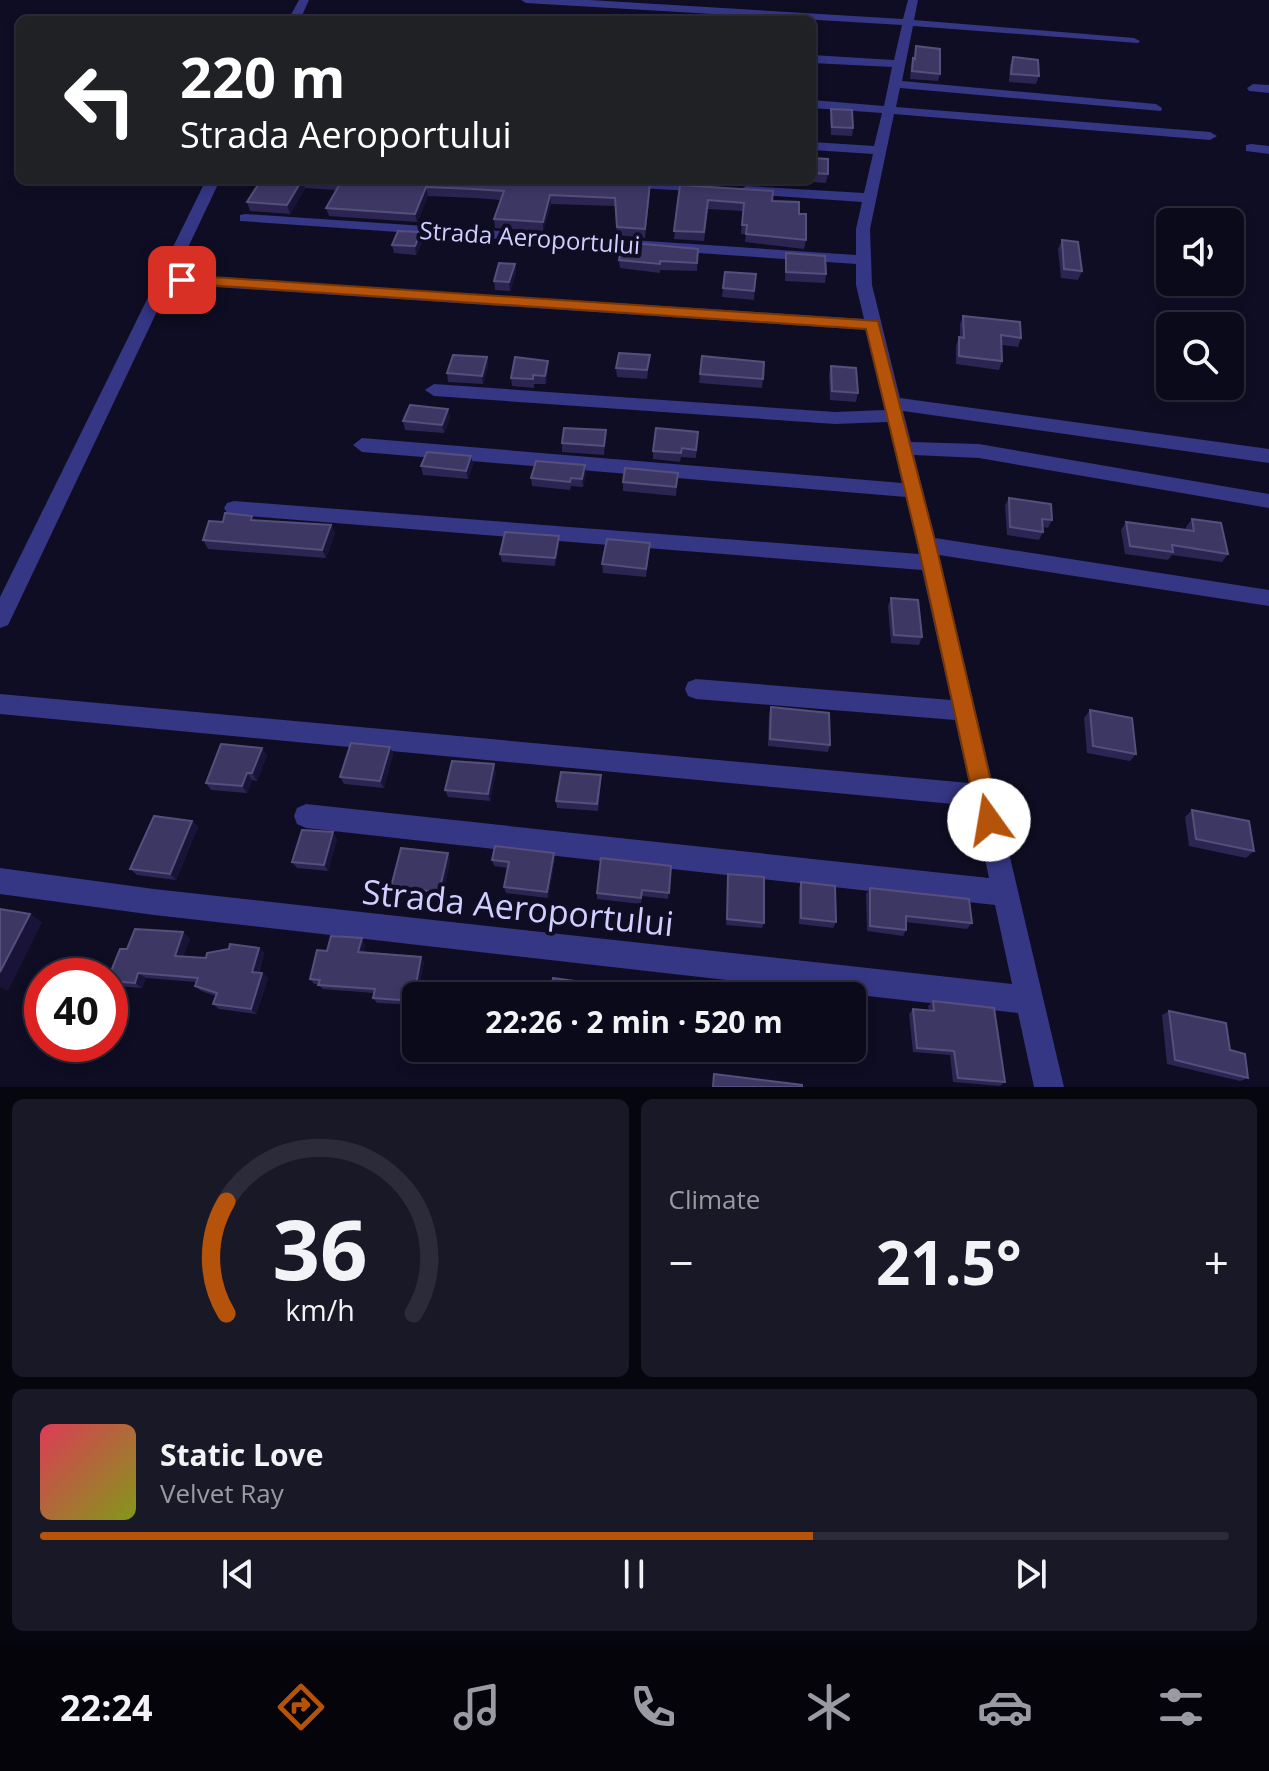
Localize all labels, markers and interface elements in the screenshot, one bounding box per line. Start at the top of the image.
text: 220 m [180,38,346,114]
icon: left [48,48,152,152]
text: Strada Aeroportului [180,110,512,159]
map controls [1156,208,1244,400]
button: sound [1156,208,1244,296]
street label: Strada Aeroportului [419,213,641,261]
pin [148,246,216,314]
icon: arrive [160,258,204,302]
button: search [1156,312,1244,400]
position arrow [947,778,1031,862]
street label: Strada Aeroportului [360,868,676,946]
speed limit sign: 40 [24,958,128,1062]
text: 22:26 · 2 min · 520 m [485,1001,783,1042]
text: Climate [669,1181,760,1217]
text: 36 [273,1191,368,1304]
text: 21.5° [876,1221,1022,1303]
text: − [669,1232,694,1292]
text: + [1204,1232,1229,1292]
text: km/h [286,1290,355,1329]
text: Static Love [160,1434,323,1475]
text: Velvet Ray [160,1475,284,1511]
icon: previous [216,1552,260,1596]
icon: pause [612,1552,656,1596]
icon: next [1009,1552,1053,1596]
icon: directions [273,1679,329,1735]
icon: music [449,1679,505,1735]
icon: phone [625,1679,681,1735]
icon: climate [801,1679,857,1735]
icon: car [977,1679,1033,1735]
icon: filters [1153,1679,1209,1735]
text: 22:24 [60,1683,153,1732]

